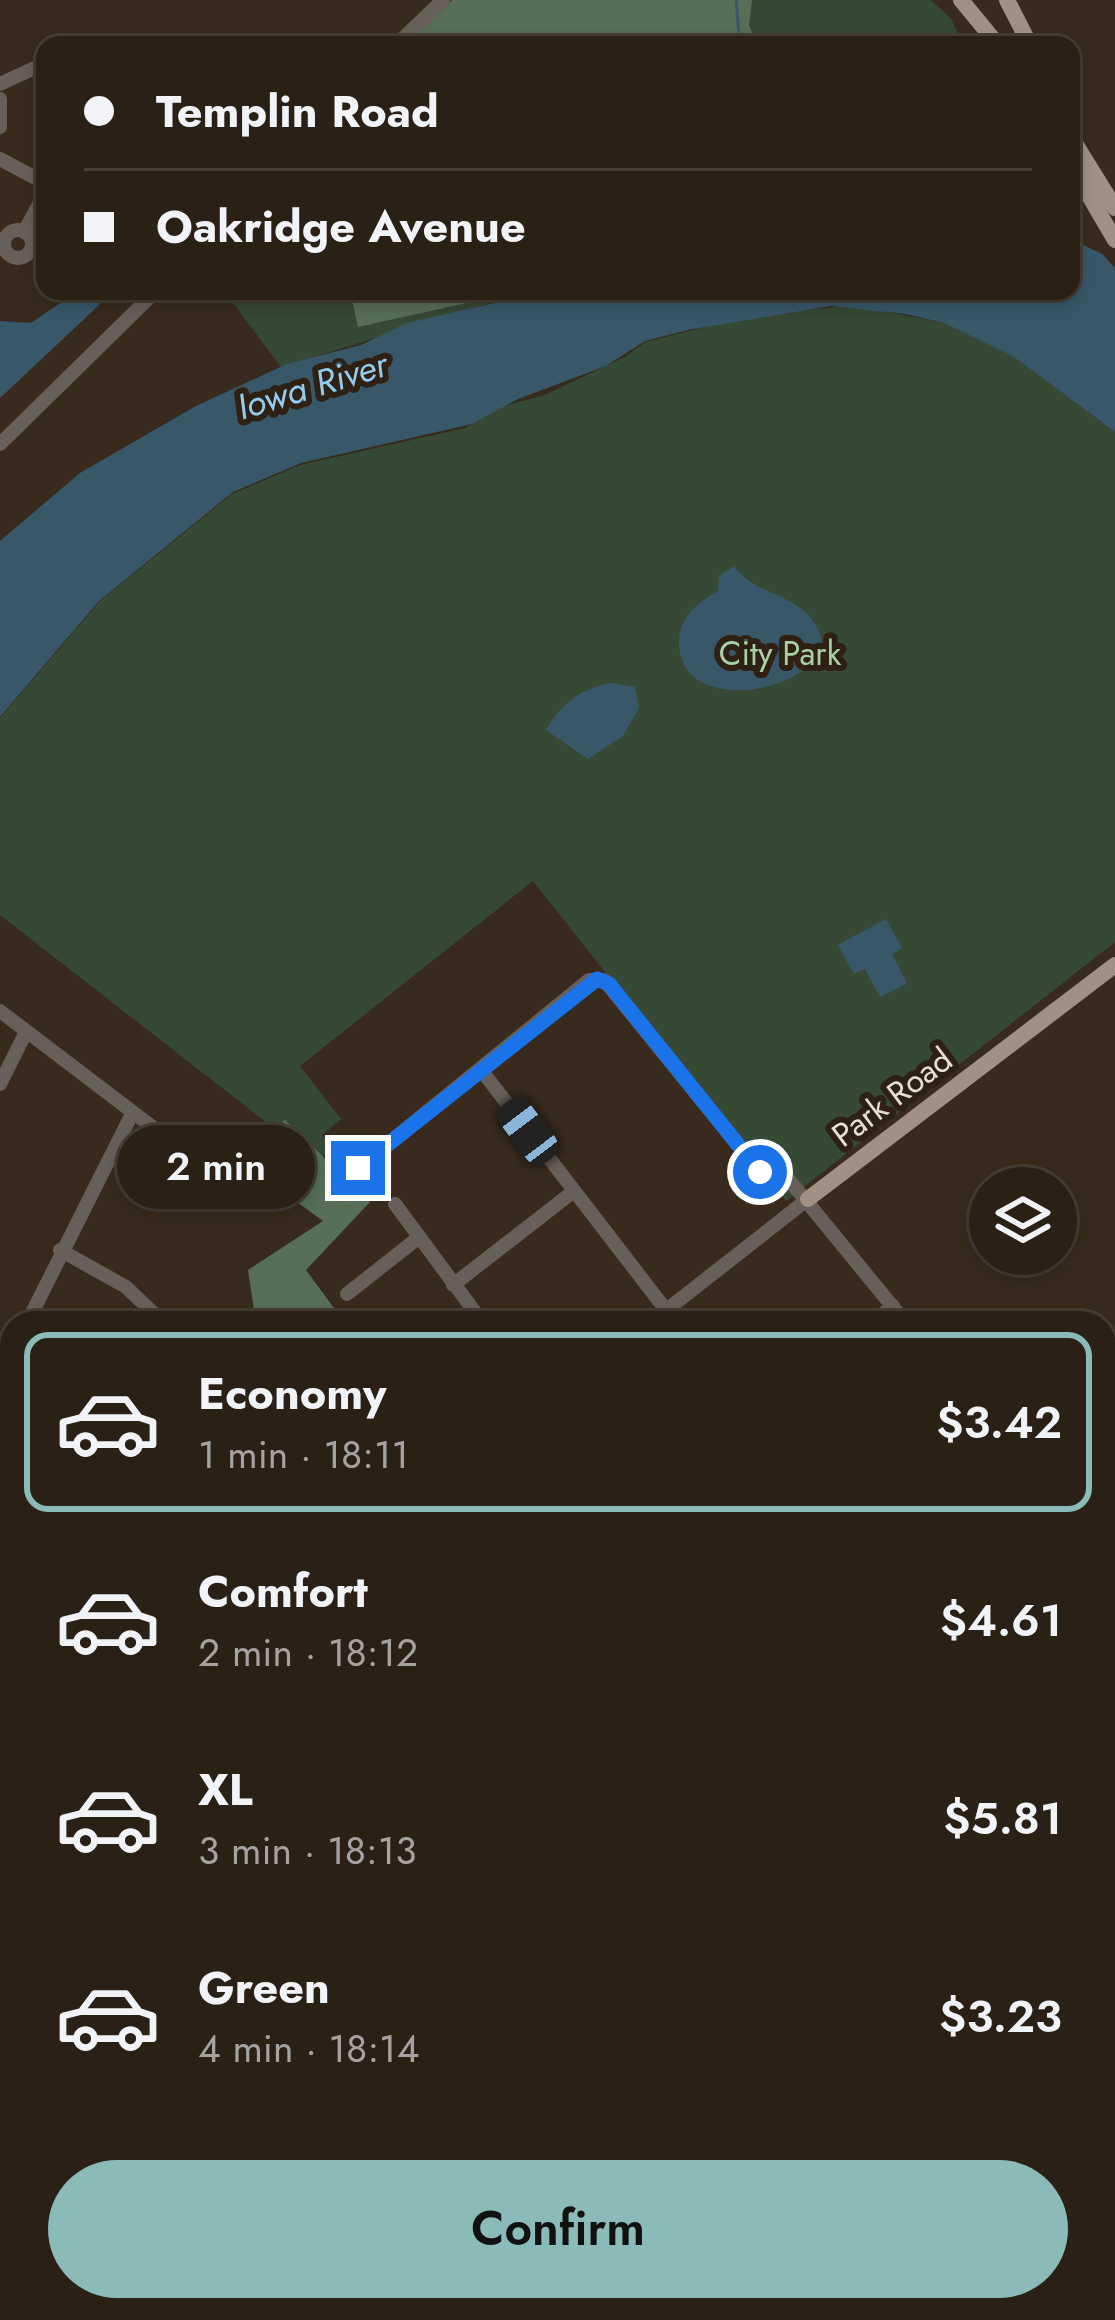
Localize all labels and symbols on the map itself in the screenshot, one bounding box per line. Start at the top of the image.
water label: Iowa River [230,337,396,433]
park label: City Park [719,630,842,677]
street label: Park Road [822,1036,962,1158]
car [492,1091,564,1171]
callout: 2 min [118,1126,316,1210]
route end [331,1141,385,1195]
route start [733,1145,787,1199]

